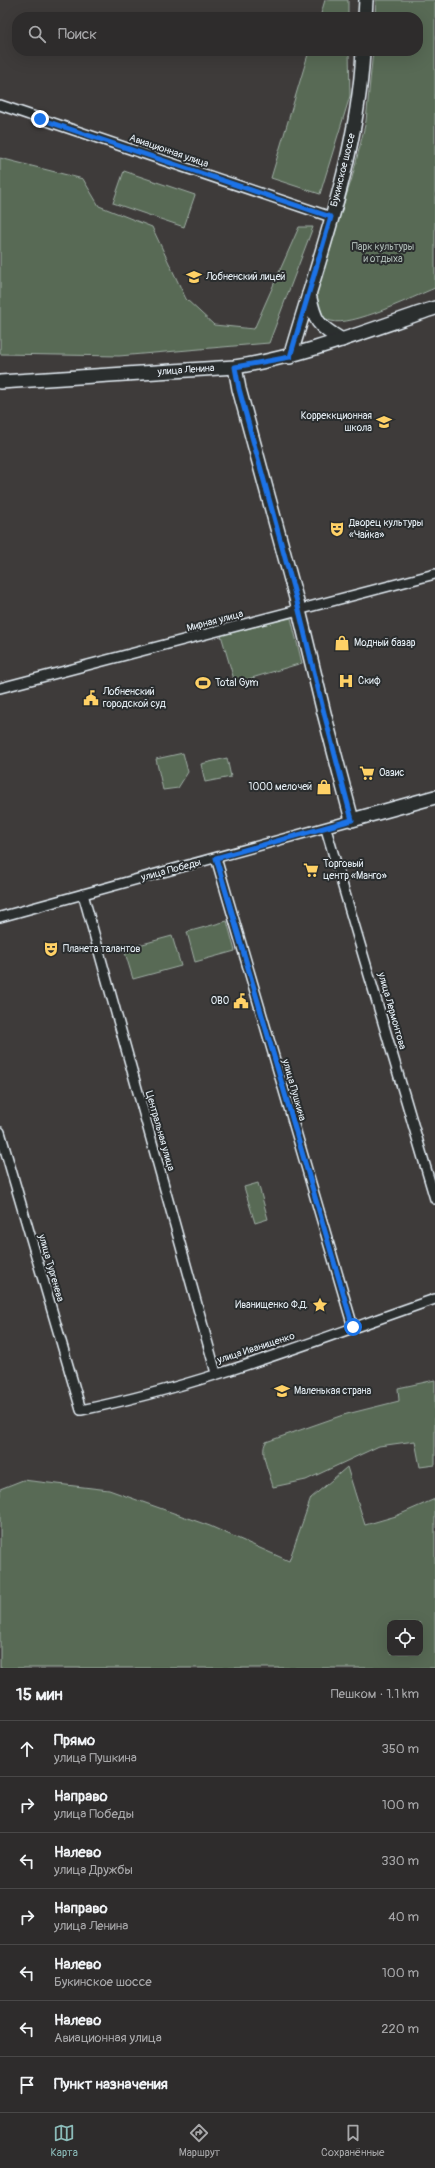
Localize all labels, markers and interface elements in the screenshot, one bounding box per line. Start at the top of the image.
search box [12,12,423,56]
icon: search [26,23,48,45]
text: Поиск [58,25,97,44]
route end [31,110,49,128]
street label: Авиационная улица [128,132,211,170]
street label: Букинское шоссе [328,132,358,208]
park label: Парк культуры и отдыха [352,241,414,265]
school or university icon: Лобненский лицей [185,268,203,286]
place label: Лобненский лицей [205,271,286,283]
street label: улица Ленина [156,362,215,378]
place label: Корреккционная школа [301,410,372,434]
school or university icon: Корреккционная школа [375,413,393,431]
place label: Дворец культуры «Чайка» [348,517,423,541]
theatre icon: Дворец культуры «Чайка» [328,520,346,538]
street label: Мирная улица [186,608,245,634]
shop icon: Модный базар [333,634,351,652]
place label: Модный базар [354,637,416,649]
hospital icon: Скиф [337,672,355,690]
sports icon: Total Gym [194,674,212,692]
place label: Скиф [358,675,381,687]
place label: Total Gym [215,677,259,689]
place label: Лобненский городской суд [102,686,166,710]
public building icon: Лобненский городской суд [82,689,100,707]
supermarket icon: Оазис [358,764,376,782]
place label: Оазис [379,767,404,779]
shop icon: 1000 мелочей [315,778,333,796]
place label: 1000 мелочей [249,781,312,793]
street label: улица Победы [139,856,202,884]
place label: Торговый центр «Манго» [323,858,387,882]
supermarket icon: Торговый центр «Манго» [302,861,320,879]
theatre icon: Планета талантов [42,940,60,958]
place label: Планета талантов [63,943,141,955]
street label: улица Лермонтова [375,970,409,1051]
public building icon: ОВО [232,992,250,1010]
place label: ОВО [211,995,229,1007]
street label: улица Пушкина [279,1057,309,1123]
street label: Центральная улица [143,1090,177,1173]
street label: улица Тургенева [35,1232,66,1303]
place icon: Иванищенко Ф.Д. [311,1296,329,1314]
place label: Иванищенко Ф.Д. [235,1299,308,1311]
route start [344,1318,362,1336]
street label: улица Иванищенко [215,1330,297,1366]
school or university icon: Маленькая страна [273,1382,291,1400]
place label: Маленькая страна [294,1385,372,1397]
map controls [387,1620,423,1656]
button: locate [387,1620,423,1656]
text: 15 мин [16,1684,63,1705]
text: Пешком · 1.1 km [331,1686,419,1702]
text: Прямо [54,1731,95,1750]
icon: ahead [16,1738,38,1760]
text: 350 m [381,1741,419,1757]
text: улица Пушкина [54,1750,137,1766]
text: Направо [54,1787,108,1806]
icon: right [16,1794,38,1816]
text: 100 m [382,1797,419,1813]
text: улица Победы [54,1806,134,1822]
text: Налево [54,1843,101,1862]
icon: left [16,1850,38,1872]
text: 330 m [381,1853,419,1869]
text: улица Дружбы [54,1862,133,1878]
text: Направо [54,1899,108,1918]
icon: right [16,1906,38,1928]
text: 40 m [388,1909,419,1925]
text: улица Ленина [54,1918,128,1934]
text: Налево [54,1955,101,1974]
icon: left [16,1962,38,1984]
text: 100 m [382,1965,419,1981]
text: Букинское шоссе [54,1974,152,1990]
text: Налево [54,2011,101,2030]
icon: left [16,2018,38,2040]
text: 220 m [381,2021,419,2037]
text: Авиационная улица [54,2030,162,2046]
icon: arrive [16,2074,38,2096]
text: Пункт назначения [54,2075,168,2094]
tab: Карта [50,2122,78,2159]
tab: Маршрут [179,2122,220,2159]
tab: Сохранённые [321,2122,385,2159]

